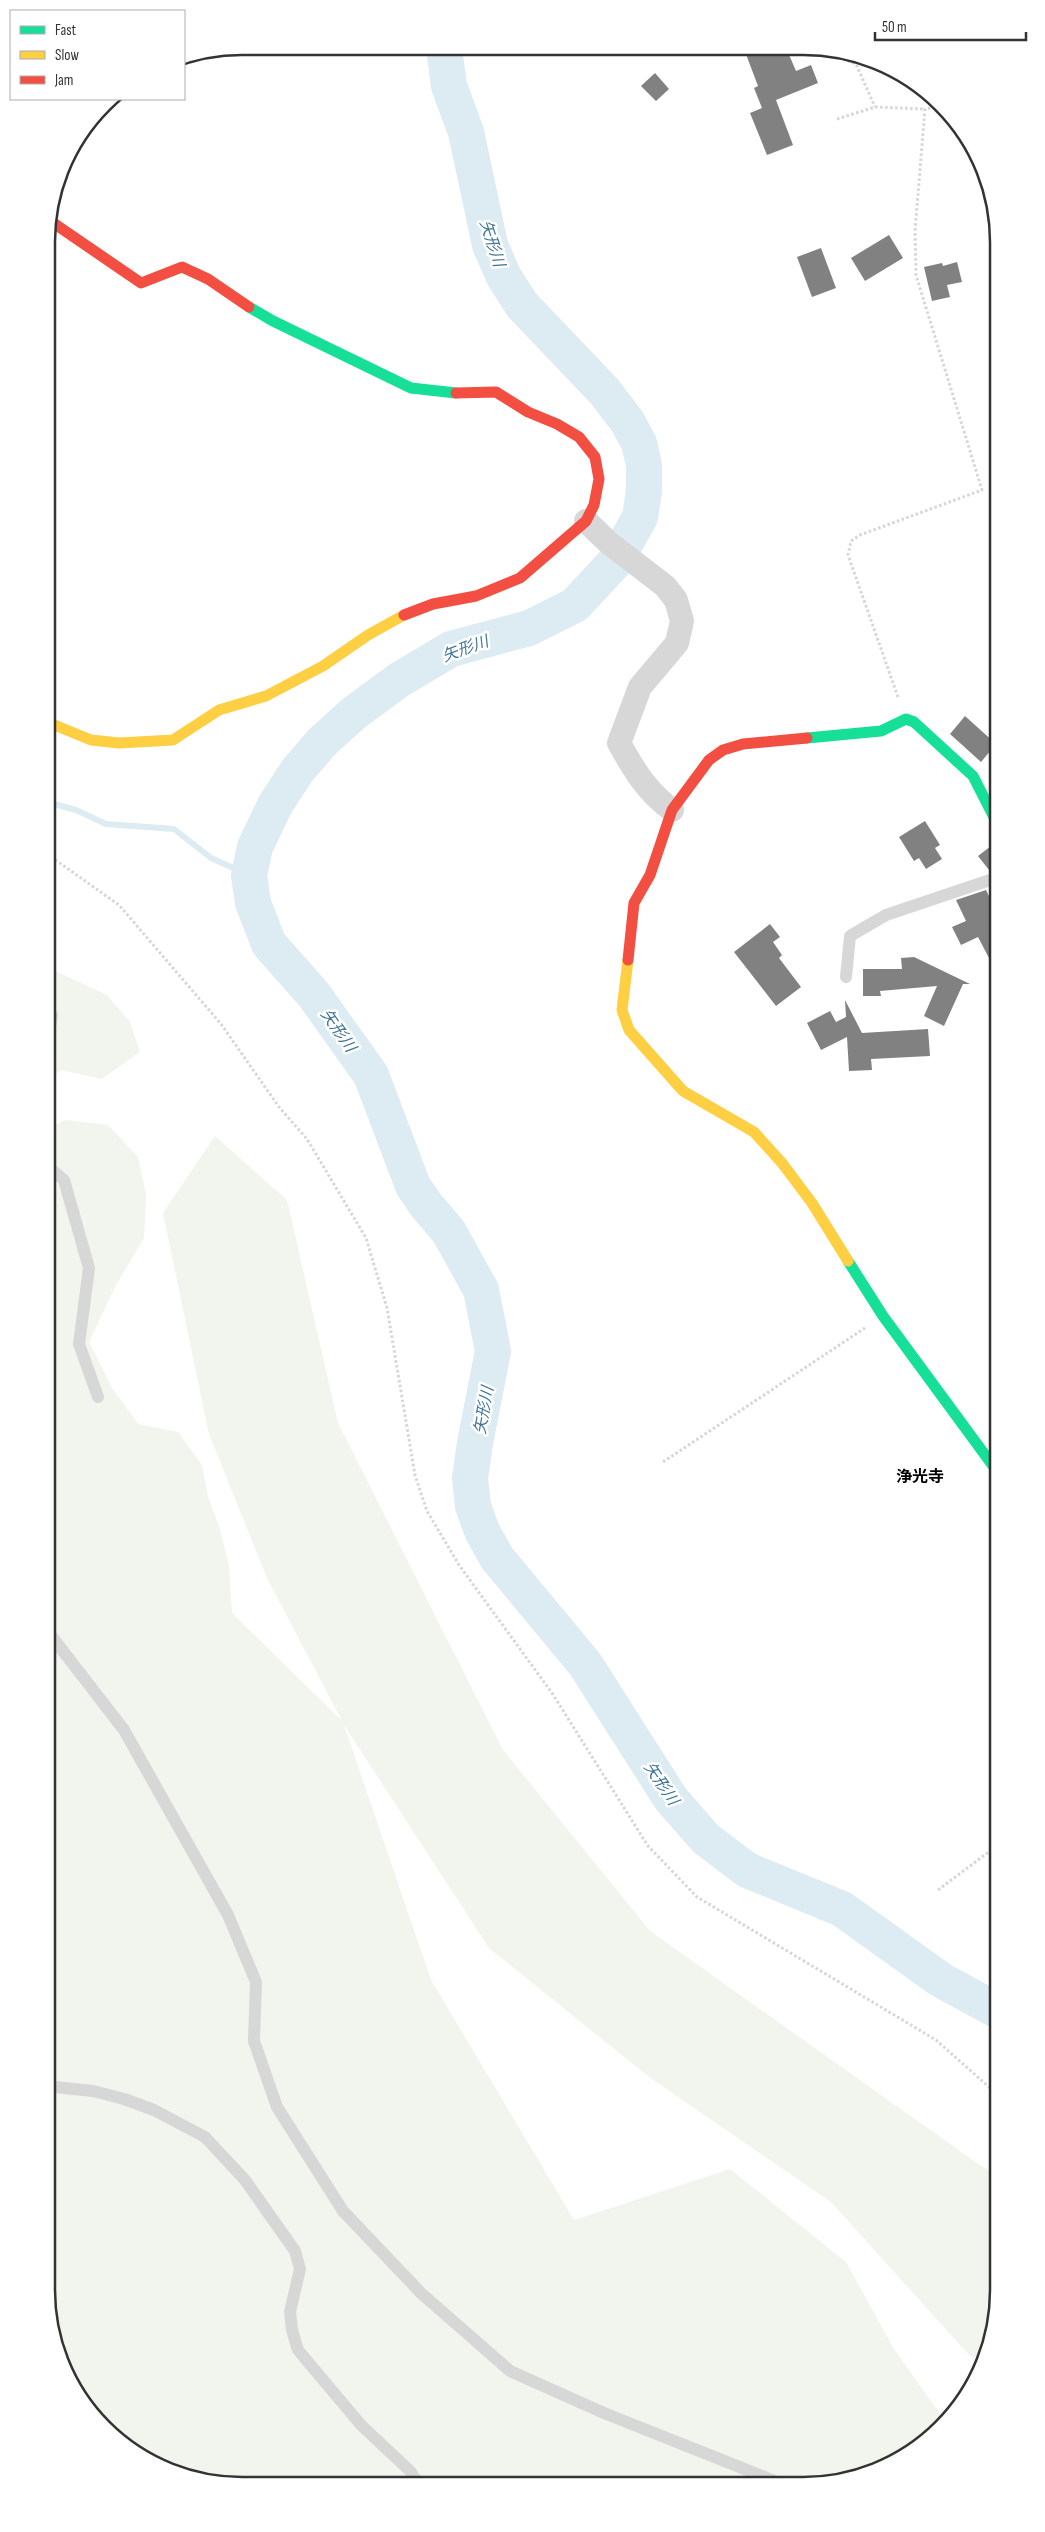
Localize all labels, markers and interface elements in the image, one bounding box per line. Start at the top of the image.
legend [10,10,185,100]
scale bar [875,10,1026,42]
text: 50 m [882,18,907,37]
text: Fast [55,21,77,40]
text: Slow [55,46,79,65]
text: Jam [54,71,73,90]
water label: 矢形川 [475,218,509,271]
water label: 矢形川 [440,632,493,667]
water label: 矢形川 [316,1006,360,1058]
water label: 矢形川 [471,1383,498,1436]
district label: 浄光寺 [896,1468,944,1487]
water label: 矢形川 [639,1759,683,1811]

